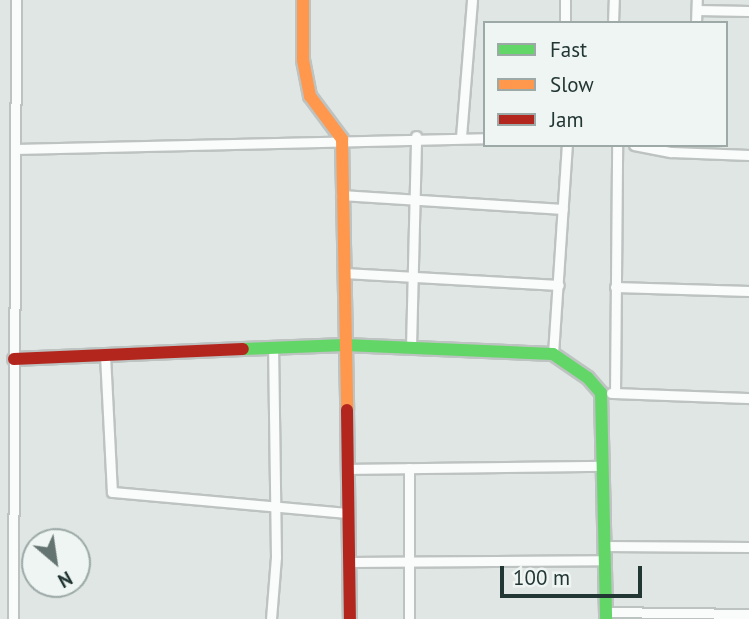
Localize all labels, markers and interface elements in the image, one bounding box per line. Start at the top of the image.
legend [483,21,728,147]
text: Fast [550,36,587,63]
text: Slow [550,71,594,98]
text: Jam [550,106,584,133]
north arrow [21,528,91,598]
scale bar [504,552,646,596]
text: 100 m [513,564,570,591]
text: N [54,566,76,593]

